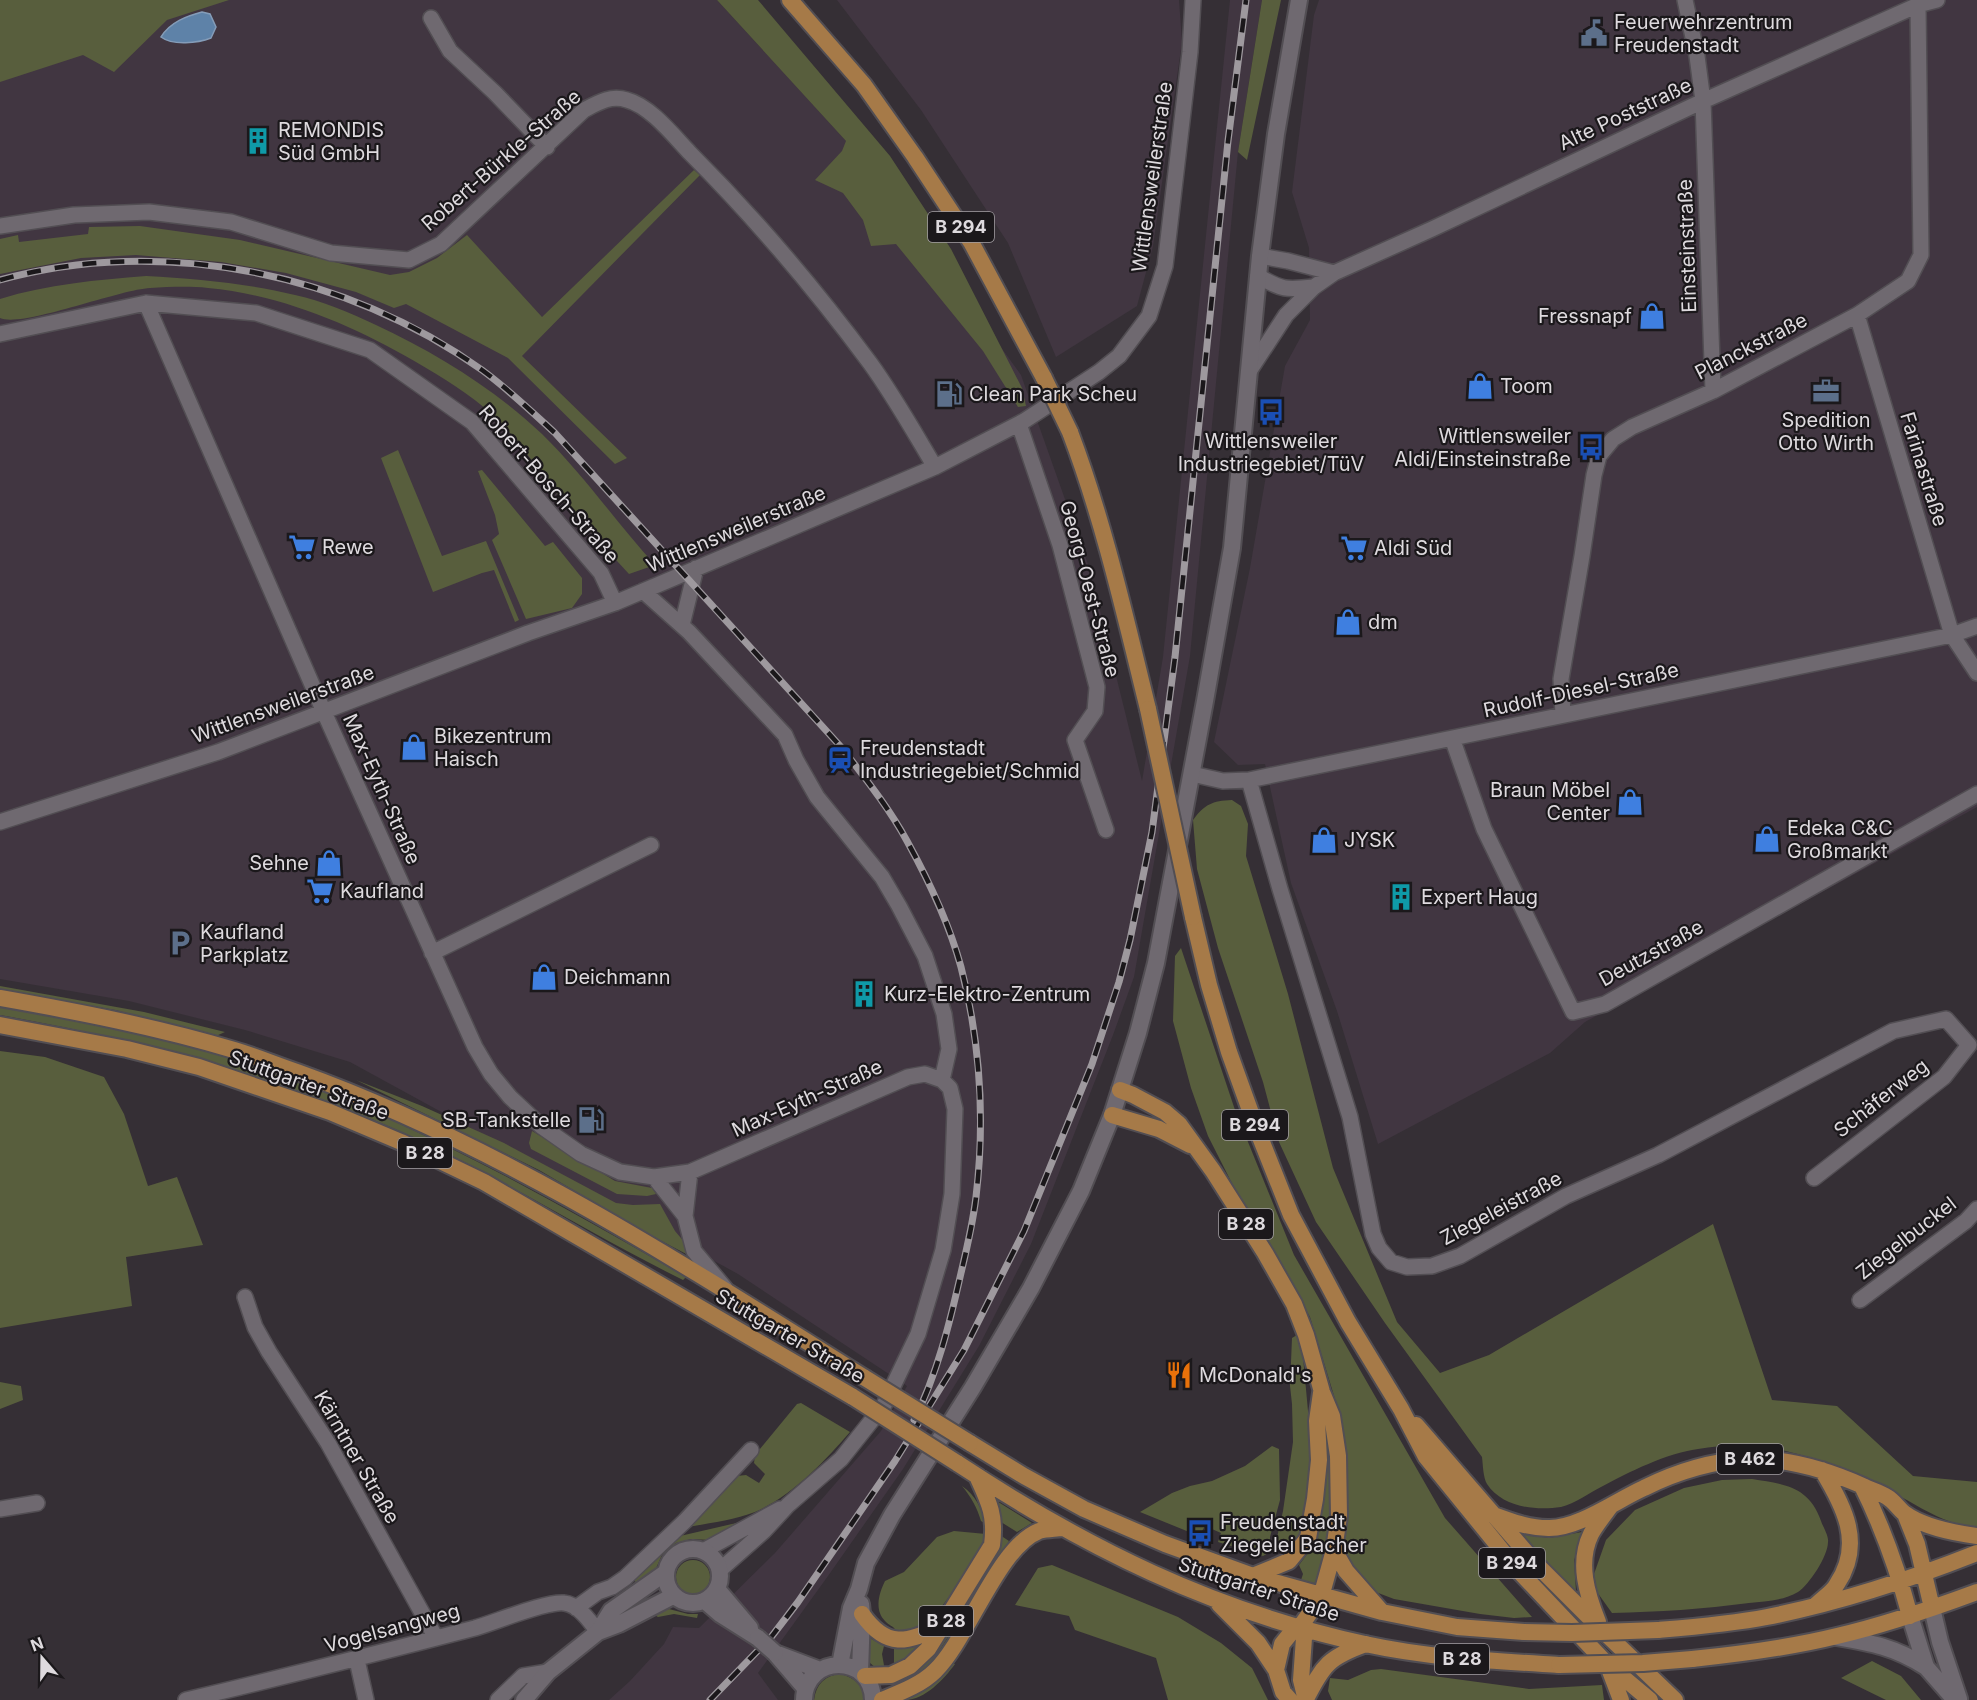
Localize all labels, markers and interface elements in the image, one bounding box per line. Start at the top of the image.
place label: Feuerwehrzentrum Freudenstadt [1614,10,1793,57]
public building icon: Feuerwehrzentrum Freudenstadt [1579,18,1609,48]
street label: Alte Poststraße [1555,73,1695,155]
street label: Wittlensweilerstraße [1127,80,1177,274]
street label: Robert-Bürkle-Straße [416,84,586,236]
place label: REMONDIS Süd GmbH [278,118,384,165]
building icon: REMONDIS Süd GmbH [243,126,273,156]
street label: Einsteinstraße [1673,179,1701,313]
road number: B 294 [928,212,994,242]
shop icon: Fressnapf [1637,301,1667,331]
place label: Fressnapf [1538,304,1633,328]
street label: Planckstraße [1691,307,1811,385]
shop icon: Toom [1465,371,1495,401]
place label: Toom [1500,374,1553,398]
office icon: Spedition Otto Wirth [1811,376,1841,406]
fuel station icon: Clean Park Scheu [934,379,964,409]
place label: Clean Park Scheu [969,382,1137,406]
bus stop icon: Wittlensweiler Industriegebiet/TüV [1256,397,1286,427]
street label: Robert-Bosch-Straße [474,400,624,568]
place label: Spedition Otto Wirth [1778,408,1874,455]
street label: Farinastraße [1895,409,1953,529]
place label: Wittlensweiler Aldi/Einsteinstraße [1394,424,1571,471]
place label: Wittlensweiler Industriegebiet/TüV [1178,429,1365,476]
bus stop icon: Wittlensweiler Aldi/Einsteinstraße [1576,432,1606,462]
street label: Wittlensweilerstraße [643,480,829,578]
street label: Georg-Oest-Straße [1055,498,1125,680]
supermarket icon: Rewe [287,532,317,562]
supermarket icon: Aldi Süd [1339,533,1369,563]
place label: Rewe [322,535,374,559]
place label: Aldi Süd [1374,536,1452,560]
shop icon: dm [1333,607,1363,637]
place label: dm [1368,610,1398,634]
street label: Rudolf-Diesel-Straße [1481,658,1681,722]
street label: Wittlensweilerstraße [188,660,378,748]
street label: Max-Eyth-Straße [338,710,426,868]
place label: Bikezentrum Haisch [434,724,551,771]
shop icon: Bikezentrum Haisch [399,732,429,762]
place label: Freudenstadt Industriegebiet/Schmid [860,736,1080,783]
station icon: Freudenstadt Industriegebiet/Schmid [825,745,855,775]
place label: Braun Möbel Center [1490,778,1610,825]
shop icon: Braun Möbel Center [1615,787,1645,817]
place label: Edeka C&C Großmarkt [1787,816,1893,863]
shop icon: Edeka C&C Großmarkt [1752,824,1782,854]
shop icon: JYSK [1309,825,1339,855]
place label: JYSK [1344,828,1395,852]
shop icon: Sehne [314,848,344,878]
place label: Sehne [249,851,309,875]
supermarket icon: Kaufland [305,876,335,906]
place label: Kaufland [340,879,424,903]
building icon: Expert Haug [1386,882,1416,912]
place label: Expert Haug [1421,885,1538,909]
street label: Deutzstraße [1595,915,1707,991]
place label: Kaufland Parkplatz [200,920,289,967]
parking icon: Kaufland Parkplatz [165,928,195,958]
shop icon: Deichmann [529,962,559,992]
place label: Deichmann [564,965,671,989]
building icon: Kurz-Elektro-Zentrum [849,979,879,1009]
place label: Kurz-Elektro-Zentrum [884,982,1090,1006]
street label: Stuttgarter Straße [226,1045,392,1125]
street label: Max-Eyth-Straße [728,1054,886,1142]
street label: Schäferweg [1829,1054,1933,1142]
fuel station icon: SB-Tankstelle [576,1105,606,1135]
place label: SB-Tankstelle [442,1108,571,1132]
road number: B 294 [1222,1110,1288,1140]
road number: B 28 [398,1138,452,1168]
street label: Ziegeleistraße [1436,1166,1566,1250]
street label: Ziegelbuckel [1851,1191,1961,1285]
road number: B 28 [1219,1209,1273,1239]
street label: Stuttgarter Straße [711,1284,869,1388]
restaurant icon: McDonald's [1164,1360,1194,1390]
place label: McDonald's [1199,1363,1312,1387]
street label: Kärntner Straße [309,1386,405,1528]
road number: B 462 [1717,1444,1783,1474]
place label: Freudenstadt Ziegelei Bacher [1220,1510,1367,1557]
bus stop icon: Freudenstadt Ziegelei Bacher [1185,1518,1215,1548]
road number: B 294 [1479,1548,1545,1578]
street label: Stuttgarter Straße [1175,1552,1343,1626]
street label: Vogelsangweg [322,1598,462,1658]
road number: B 28 [919,1606,973,1636]
north arrow [12,1628,72,1688]
text: N [28,1632,46,1655]
road number: B 28 [1435,1644,1489,1674]

